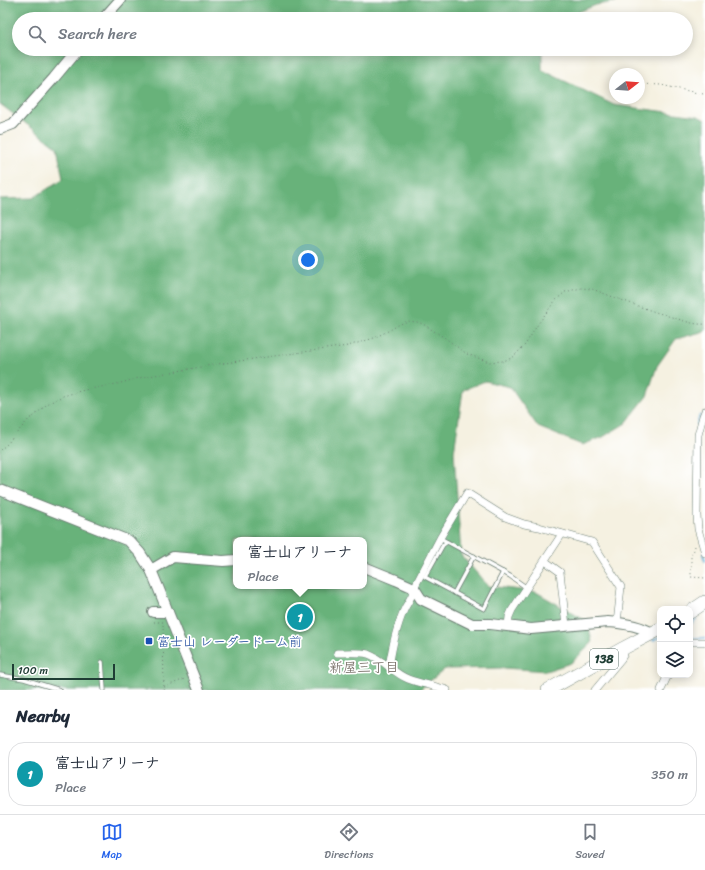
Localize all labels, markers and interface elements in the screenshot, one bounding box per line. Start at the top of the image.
search box [12,12,693,56]
text: Search here [58,21,137,47]
icon: search [26,23,48,45]
north arrow [609,68,645,104]
your location [298,250,318,270]
popup [233,537,367,589]
text: 富士山アリーナ [247,539,353,565]
text: Place [247,565,279,588]
pin: 1 [287,602,313,632]
map controls [657,606,693,678]
button: locate [657,606,693,642]
place label: 富士山 レーダードーム前 [157,630,302,653]
marker: 富士山 レーダードーム前 [144,636,154,646]
button: layers [657,642,693,678]
road number: 138 [590,649,618,669]
district label: 新屋三丁目 [329,655,399,680]
text: 100 m [18,661,48,680]
scale bar [12,662,115,681]
text: Nearby [16,701,70,731]
text: 富士山アリーナ [55,750,160,776]
text: 1 [27,763,33,786]
text: 350 m [651,763,688,786]
text: Place [55,776,86,799]
tab: Map [101,821,123,864]
tab: Directions [324,821,374,864]
tab: Saved [575,821,604,864]

